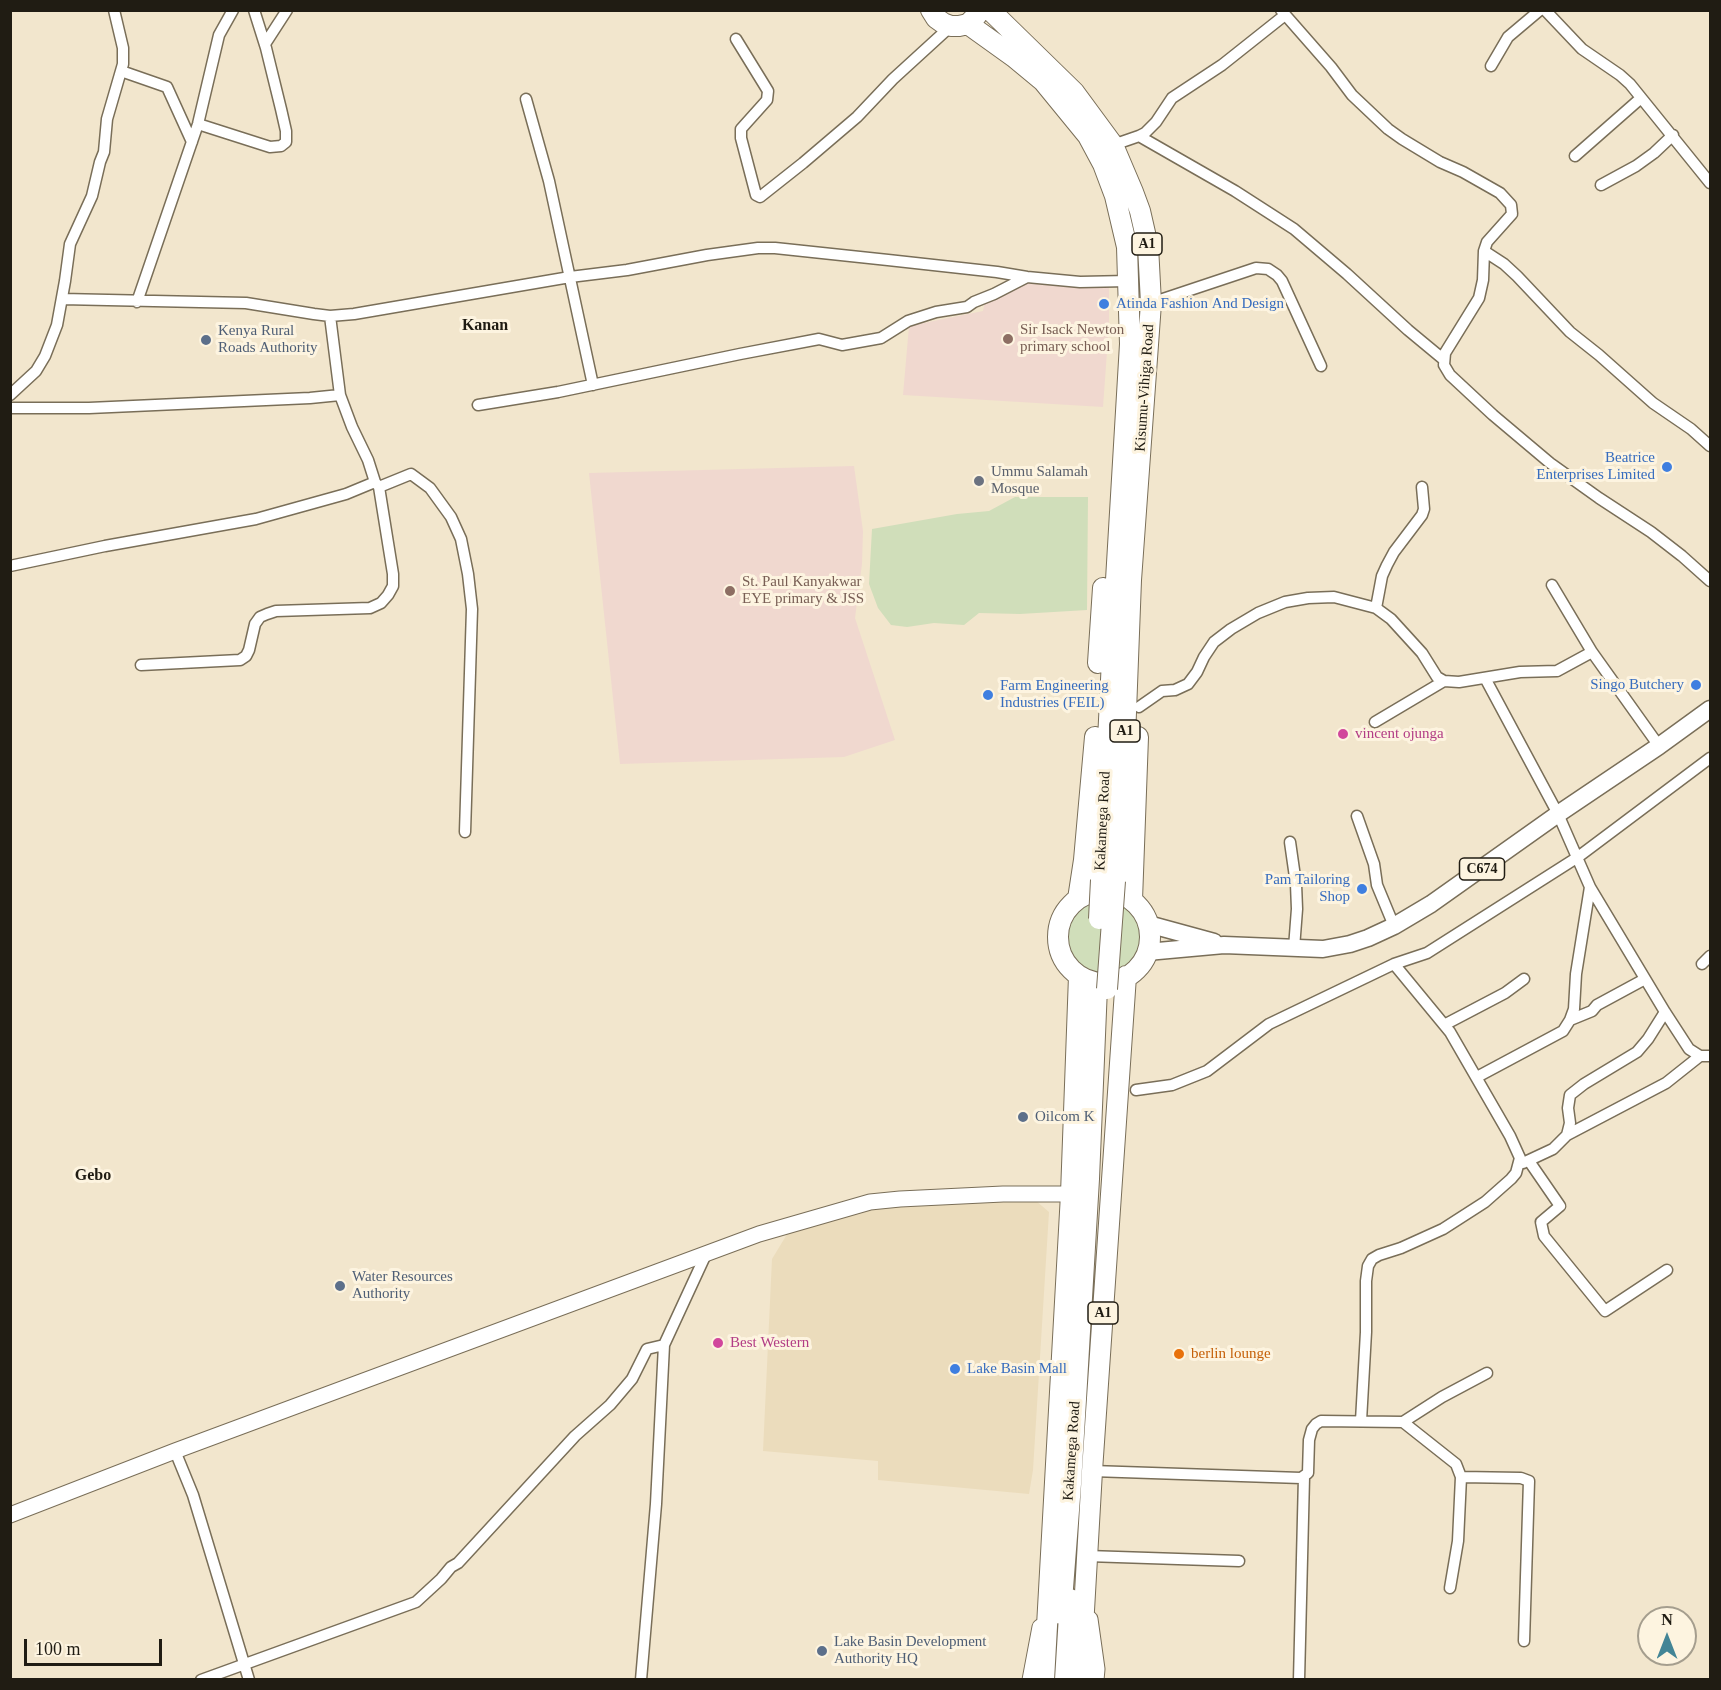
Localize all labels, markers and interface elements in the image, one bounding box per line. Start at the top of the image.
road number: A1 [1132,233,1162,255]
place label: Atinda Fashion And Design [1116,295,1284,313]
marker: Atinda Fashion And Design [1097,297,1111,311]
district label: Kanan [462,316,508,336]
place label: Sir Isack Newton primary school [1020,321,1124,356]
place label: Kenya Rural Roads Authority [218,322,318,357]
street label: Kisumu-Vihiga Road [1132,324,1158,452]
marker: Sir Isack Newton primary school [1001,332,1015,346]
marker: Kenya Rural Roads Authority [199,333,213,347]
place label: Beatrice Enterprises Limited [1536,449,1655,484]
marker: Beatrice Enterprises Limited [1660,460,1674,474]
place label: Ummu Salamah Mosque [991,463,1088,498]
marker: Ummu Salamah Mosque [972,474,986,488]
place label: St. Paul Kanyakwar EYE primary & JSS [742,573,864,608]
marker: St. Paul Kanyakwar EYE primary & JSS [723,584,737,598]
place label: Singo Butchery [1590,676,1684,694]
place label: Farm Engineering Industries (FEIL) [1000,677,1109,712]
marker: Singo Butchery [1689,678,1703,692]
marker: Farm Engineering Industries (FEIL) [981,688,995,702]
road number: A1 [1110,720,1140,742]
place label: vincent ojunga [1355,725,1444,743]
marker: vincent ojunga [1336,727,1350,741]
street label: Kakamega Road [1091,771,1115,871]
road number: C674 [1460,858,1504,880]
place label: Pam Tailoring Shop [1265,871,1350,906]
marker: Pam Tailoring Shop [1355,882,1369,896]
place label: Oilcom K [1035,1108,1095,1126]
marker: Oilcom K [1016,1110,1030,1124]
district label: Gebo [75,1166,111,1186]
place label: Water Resources Authority [352,1268,453,1303]
marker: Water Resources Authority [333,1279,347,1293]
road number: A1 [1088,1302,1118,1324]
place label: Best Western [730,1334,809,1352]
marker: Best Western [711,1336,725,1350]
place label: berlin lounge [1191,1345,1271,1363]
marker: berlin lounge [1172,1347,1186,1361]
place label: Lake Basin Mall [967,1360,1067,1378]
marker: Lake Basin Mall [948,1362,962,1376]
street label: Kakamega Road [1060,1401,1084,1501]
north arrow [1637,1606,1697,1666]
text: N [1661,1611,1673,1628]
scale bar [27,1627,165,1665]
place label: Lake Basin Development Authority HQ [834,1633,986,1668]
text: 100 m [35,1639,81,1659]
marker: Lake Basin Development Authority HQ [815,1644,829,1658]

